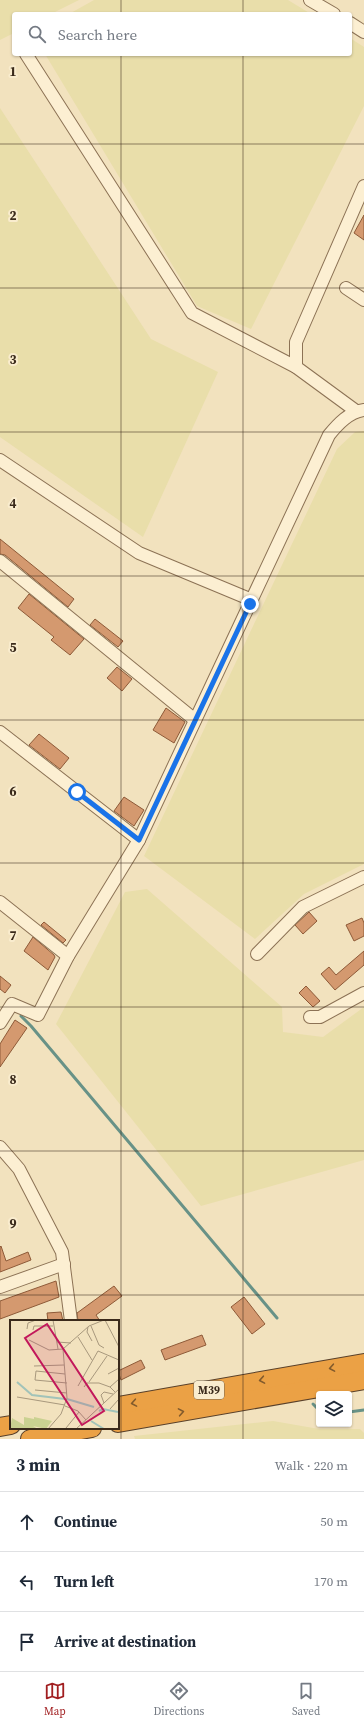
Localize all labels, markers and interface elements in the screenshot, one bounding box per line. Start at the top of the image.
search box [12,12,352,56]
icon: search [26,23,48,45]
text: Search here [58,24,137,45]
text: 1 [9,63,17,80]
text: 2 [9,207,17,224]
text: 3 [9,351,17,368]
text: 4 [9,495,17,512]
route end [241,595,259,613]
text: 5 [9,639,17,656]
text: 6 [9,783,17,800]
route start [68,783,86,801]
text: 7 [9,927,17,944]
text: 8 [9,1071,17,1088]
text: 9 [9,1215,17,1232]
inset map [10,1320,119,1429]
one-way arrow [329,1364,335,1372]
one-way arrow [259,1376,265,1384]
road number: M39 [194,1381,224,1399]
map controls [316,1391,352,1427]
button: layers [316,1391,352,1427]
one-way arrow [131,1398,137,1407]
one-way arrow [178,1408,184,1417]
text: 3 min [16,1453,60,1477]
text: Walk · 220 m [275,1457,348,1474]
icon: ahead [16,1511,38,1533]
text: Continue [54,1511,117,1532]
text: 50 m [320,1513,348,1530]
icon: left [16,1571,38,1593]
text: Turn left [54,1571,114,1592]
text: 170 m [314,1573,348,1590]
icon: arrive [16,1631,38,1653]
text: Arrive at destination [54,1631,196,1652]
tab: Map [44,1680,66,1719]
tab: Directions [153,1680,204,1719]
tab: Saved [292,1680,320,1719]

